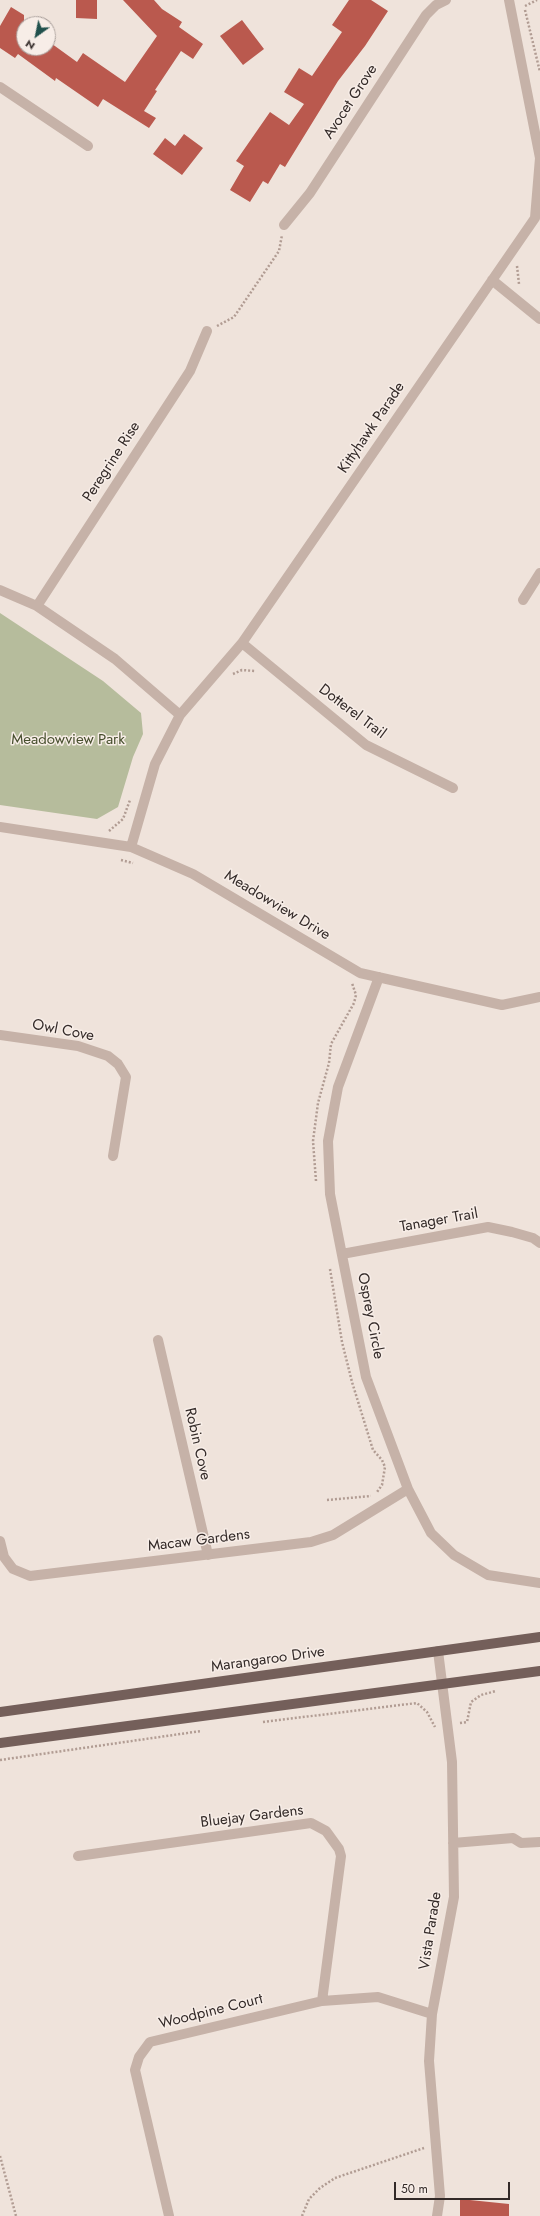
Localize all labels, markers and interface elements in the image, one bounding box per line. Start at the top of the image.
north arrow [16,16,56,56]
text: N [22,36,38,54]
street label: Avocet Grove [320,61,382,143]
street label: Kittyhawk Parade [335,379,409,477]
street label: Peregrine Rise [79,419,145,505]
street label: Dotterel Trail [315,681,389,743]
park label: Meadowview Park [11,731,125,749]
street label: Meadowview Drive [221,867,333,945]
street label: Owl Cove [31,1016,95,1046]
street label: Tanager Trail [398,1205,480,1237]
street label: Osprey Circle [353,1271,387,1361]
street label: Robin Cove [180,1406,214,1482]
street label: Macaw Gardens [147,1526,251,1556]
street label: Marangaroo Drive [210,1643,326,1677]
street label: Bluejay Gardens [199,1802,305,1832]
street label: Vista Parade [416,1891,446,1971]
street label: Woodpine Court [157,1990,265,2034]
scale bar [396,2174,512,2200]
text: 50 m [401,2180,428,2198]

